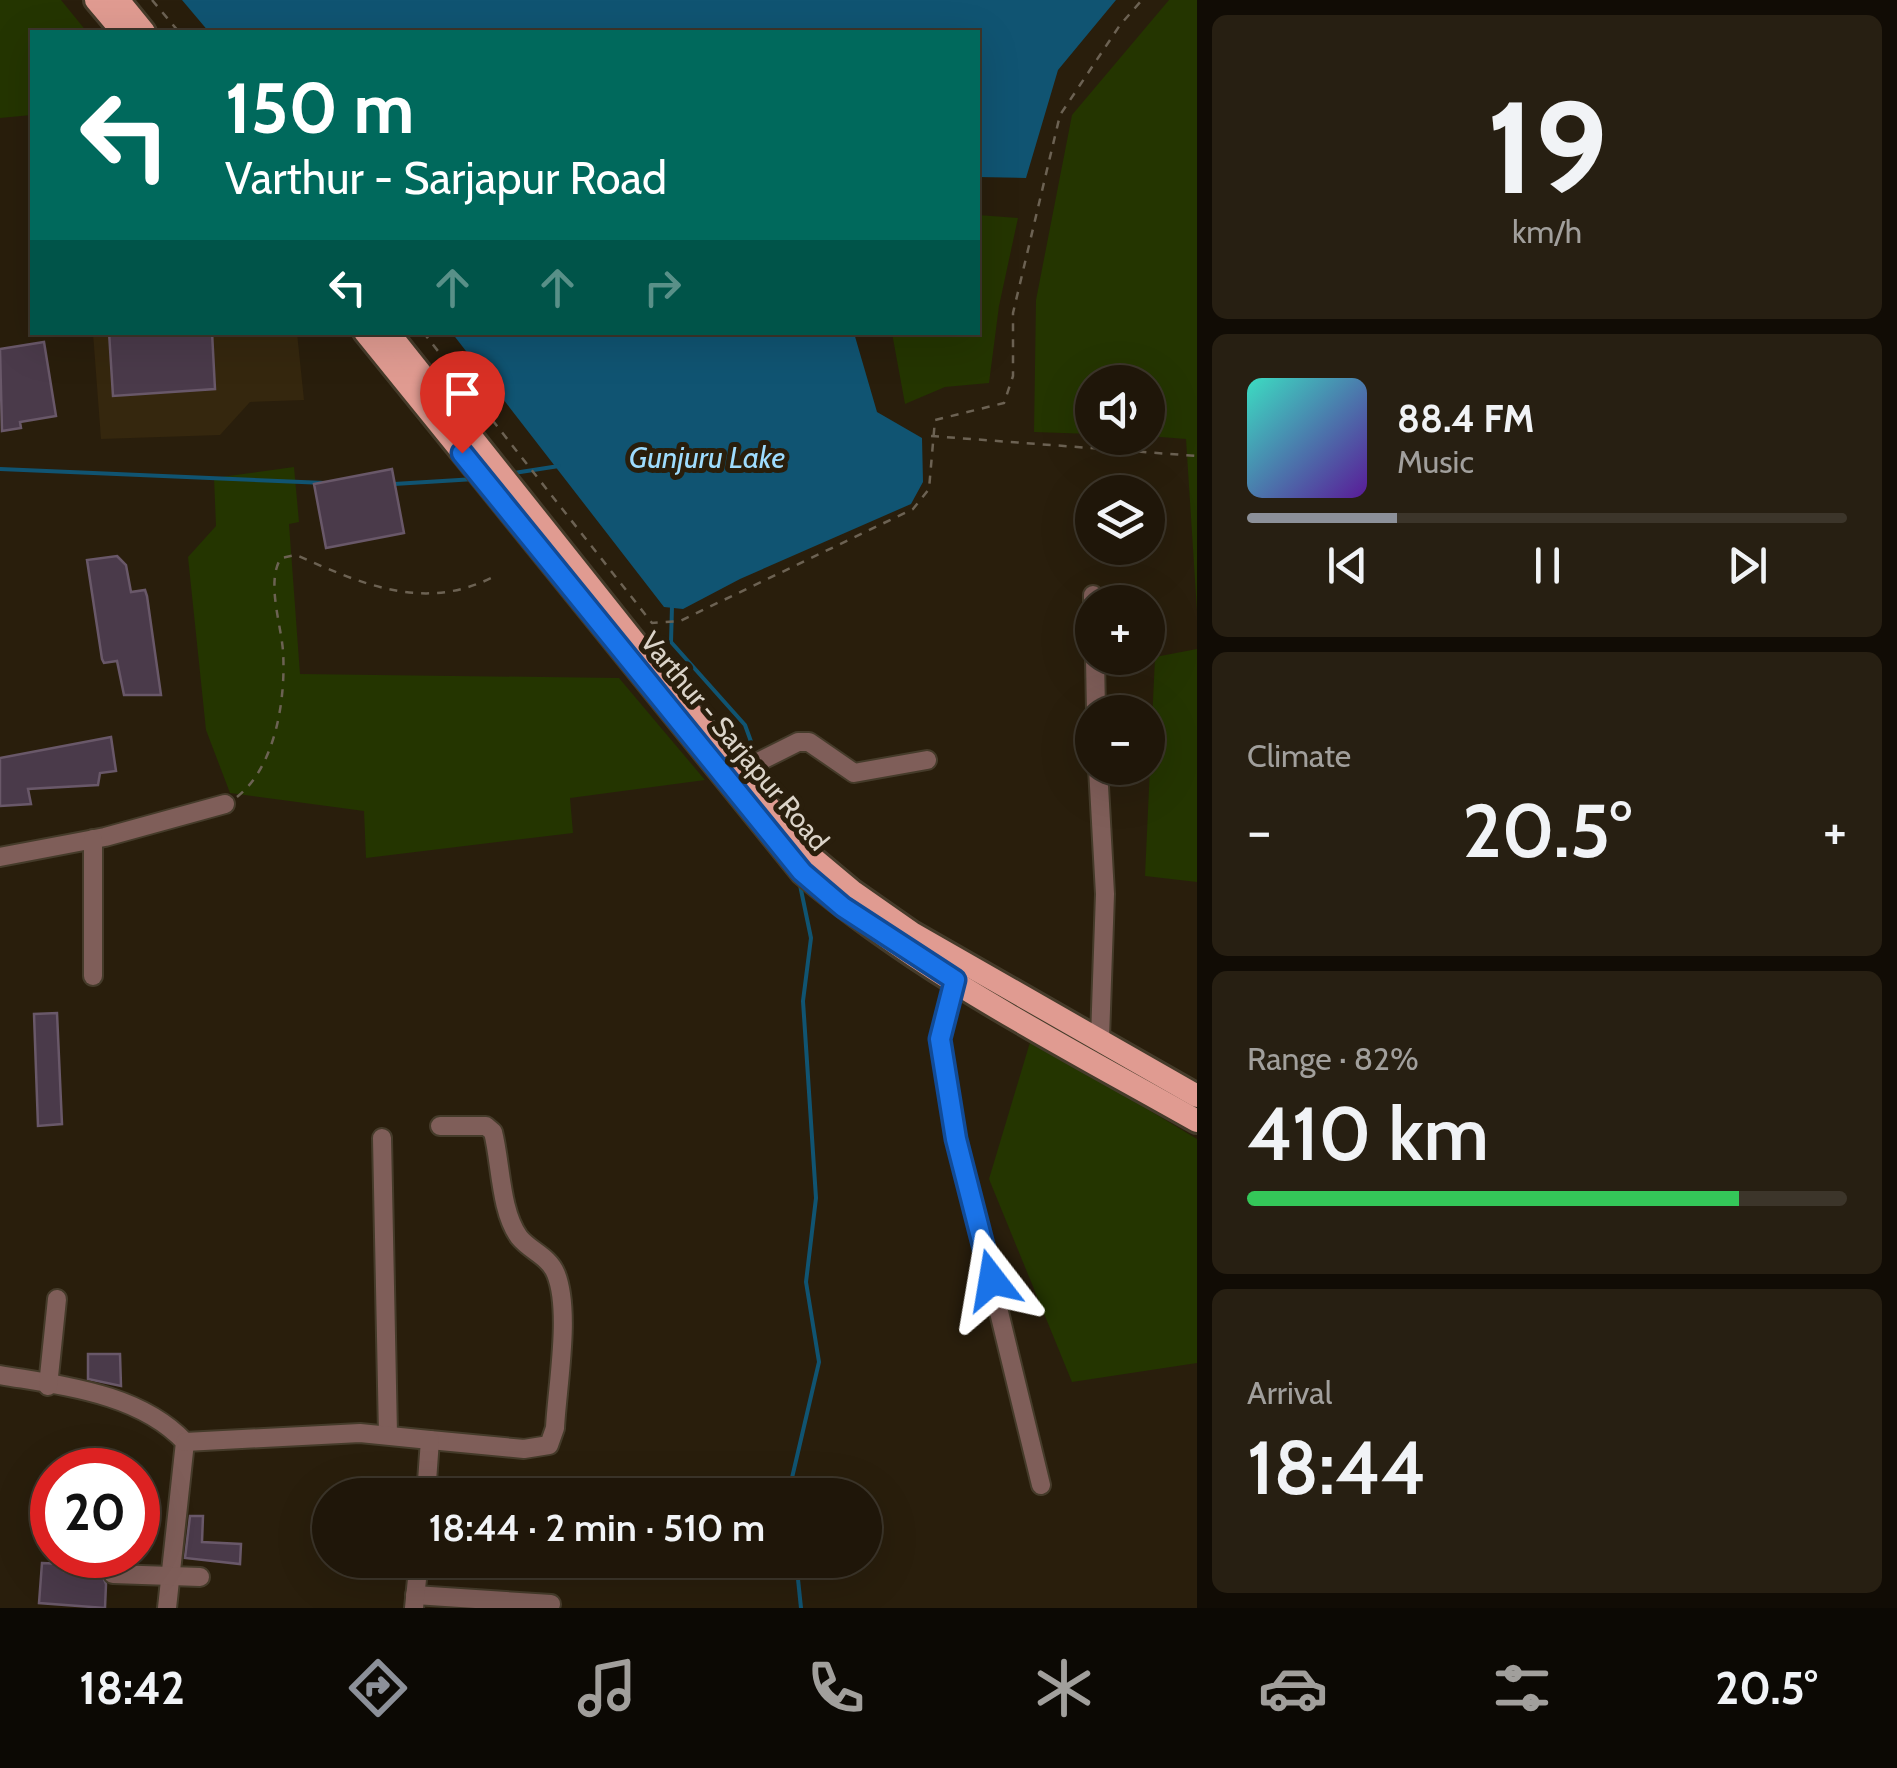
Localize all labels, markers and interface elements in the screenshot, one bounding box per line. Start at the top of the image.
text: 150 m [225,65,414,151]
text: 19 [1486,68,1608,226]
icon: left [60,70,190,200]
text: Varthur - Sarjapur Road [225,151,667,205]
text: km/h [1512,212,1582,251]
icon: left [320,260,375,315]
icon: ahead [425,260,480,315]
icon: ahead [530,260,585,315]
icon: right [635,260,690,315]
pin [420,351,505,454]
map controls [1075,365,1165,785]
button: sound [1075,365,1165,455]
icon: arrive [435,366,490,421]
text: 88.4 FM [1397,395,1535,442]
water label: Gunjuru Lake [629,439,785,476]
text: Music [1397,442,1474,481]
button: layers [1075,475,1165,565]
icon: previous [1320,538,1375,593]
icon: pause [1520,538,1575,593]
icon: next [1720,538,1775,593]
button: + [1075,585,1165,675]
street label: Varthur - Sarjapur Road [634,625,836,857]
button: − [1075,695,1165,785]
text: Climate [1247,736,1351,775]
text: 20.5° [1462,785,1632,876]
text: − [1247,797,1271,864]
text: + [1823,797,1847,864]
text: Range · 82% [1247,1039,1419,1078]
text: 410 km [1247,1088,1489,1179]
position arrow [940,1228,1044,1332]
text: Arrival [1247,1373,1332,1412]
text: 18:44 [1247,1422,1426,1513]
speed limit sign: 20 [30,1448,160,1578]
text: 18:44 · 2 min · 510 m [429,1504,765,1551]
icon: directions [343,1653,413,1723]
icon: music [572,1653,642,1723]
icon: phone [801,1653,871,1723]
icon: climate [1029,1653,1099,1723]
icon: car [1258,1653,1328,1723]
icon: filters [1487,1653,1557,1723]
text: 18:42 [79,1661,185,1715]
text: 20.5° [1715,1661,1818,1715]

